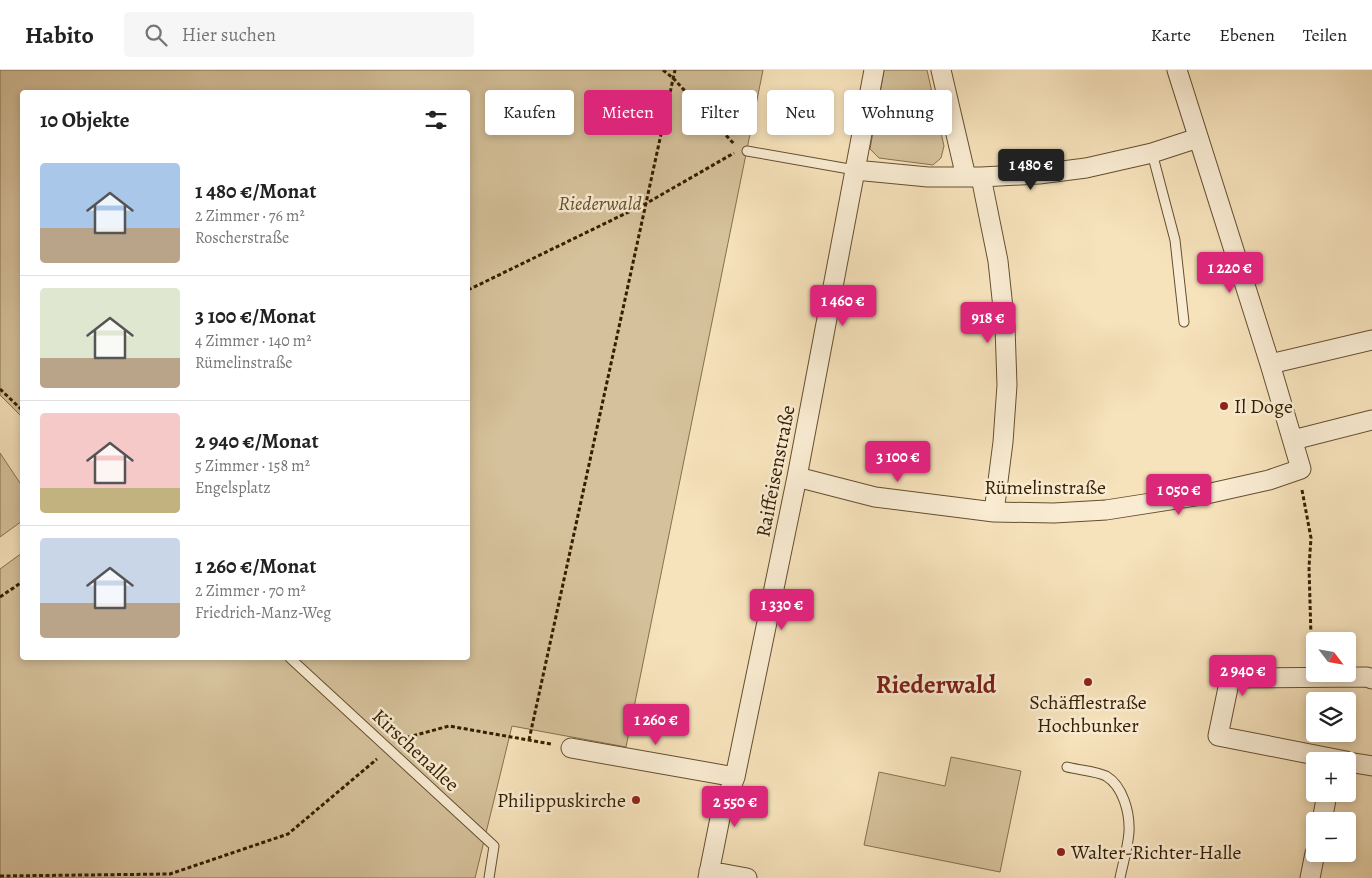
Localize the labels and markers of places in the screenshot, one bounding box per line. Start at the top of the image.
pin: 1 480 € [985,148,1077,191]
pin: 1 220 € [1184,252,1276,294]
pin: 1 460 € [797,284,889,327]
pin: 918 € [953,302,1023,344]
place label: Il Doge [1234,393,1293,420]
marker: Il Doge [1218,400,1230,412]
pin: 3 100 € [852,440,944,483]
pin: 1 050 € [1133,474,1225,516]
pin: 1 330 € [736,588,828,631]
pin: 2 940 € [1197,654,1289,697]
marker: Schäfflestraße Hochbunker [1082,676,1094,688]
place label: Schäfflestraße Hochbunker [1029,689,1147,739]
pin: 1 260 € [610,704,702,746]
pin: 2 550 € [689,786,781,828]
place label: Philippuskirche [497,787,626,814]
marker: Philippuskirche [630,794,642,806]
place label: Walter-Richter-Halle [1070,839,1241,866]
marker: Walter-Richter-Halle [1055,846,1067,858]

